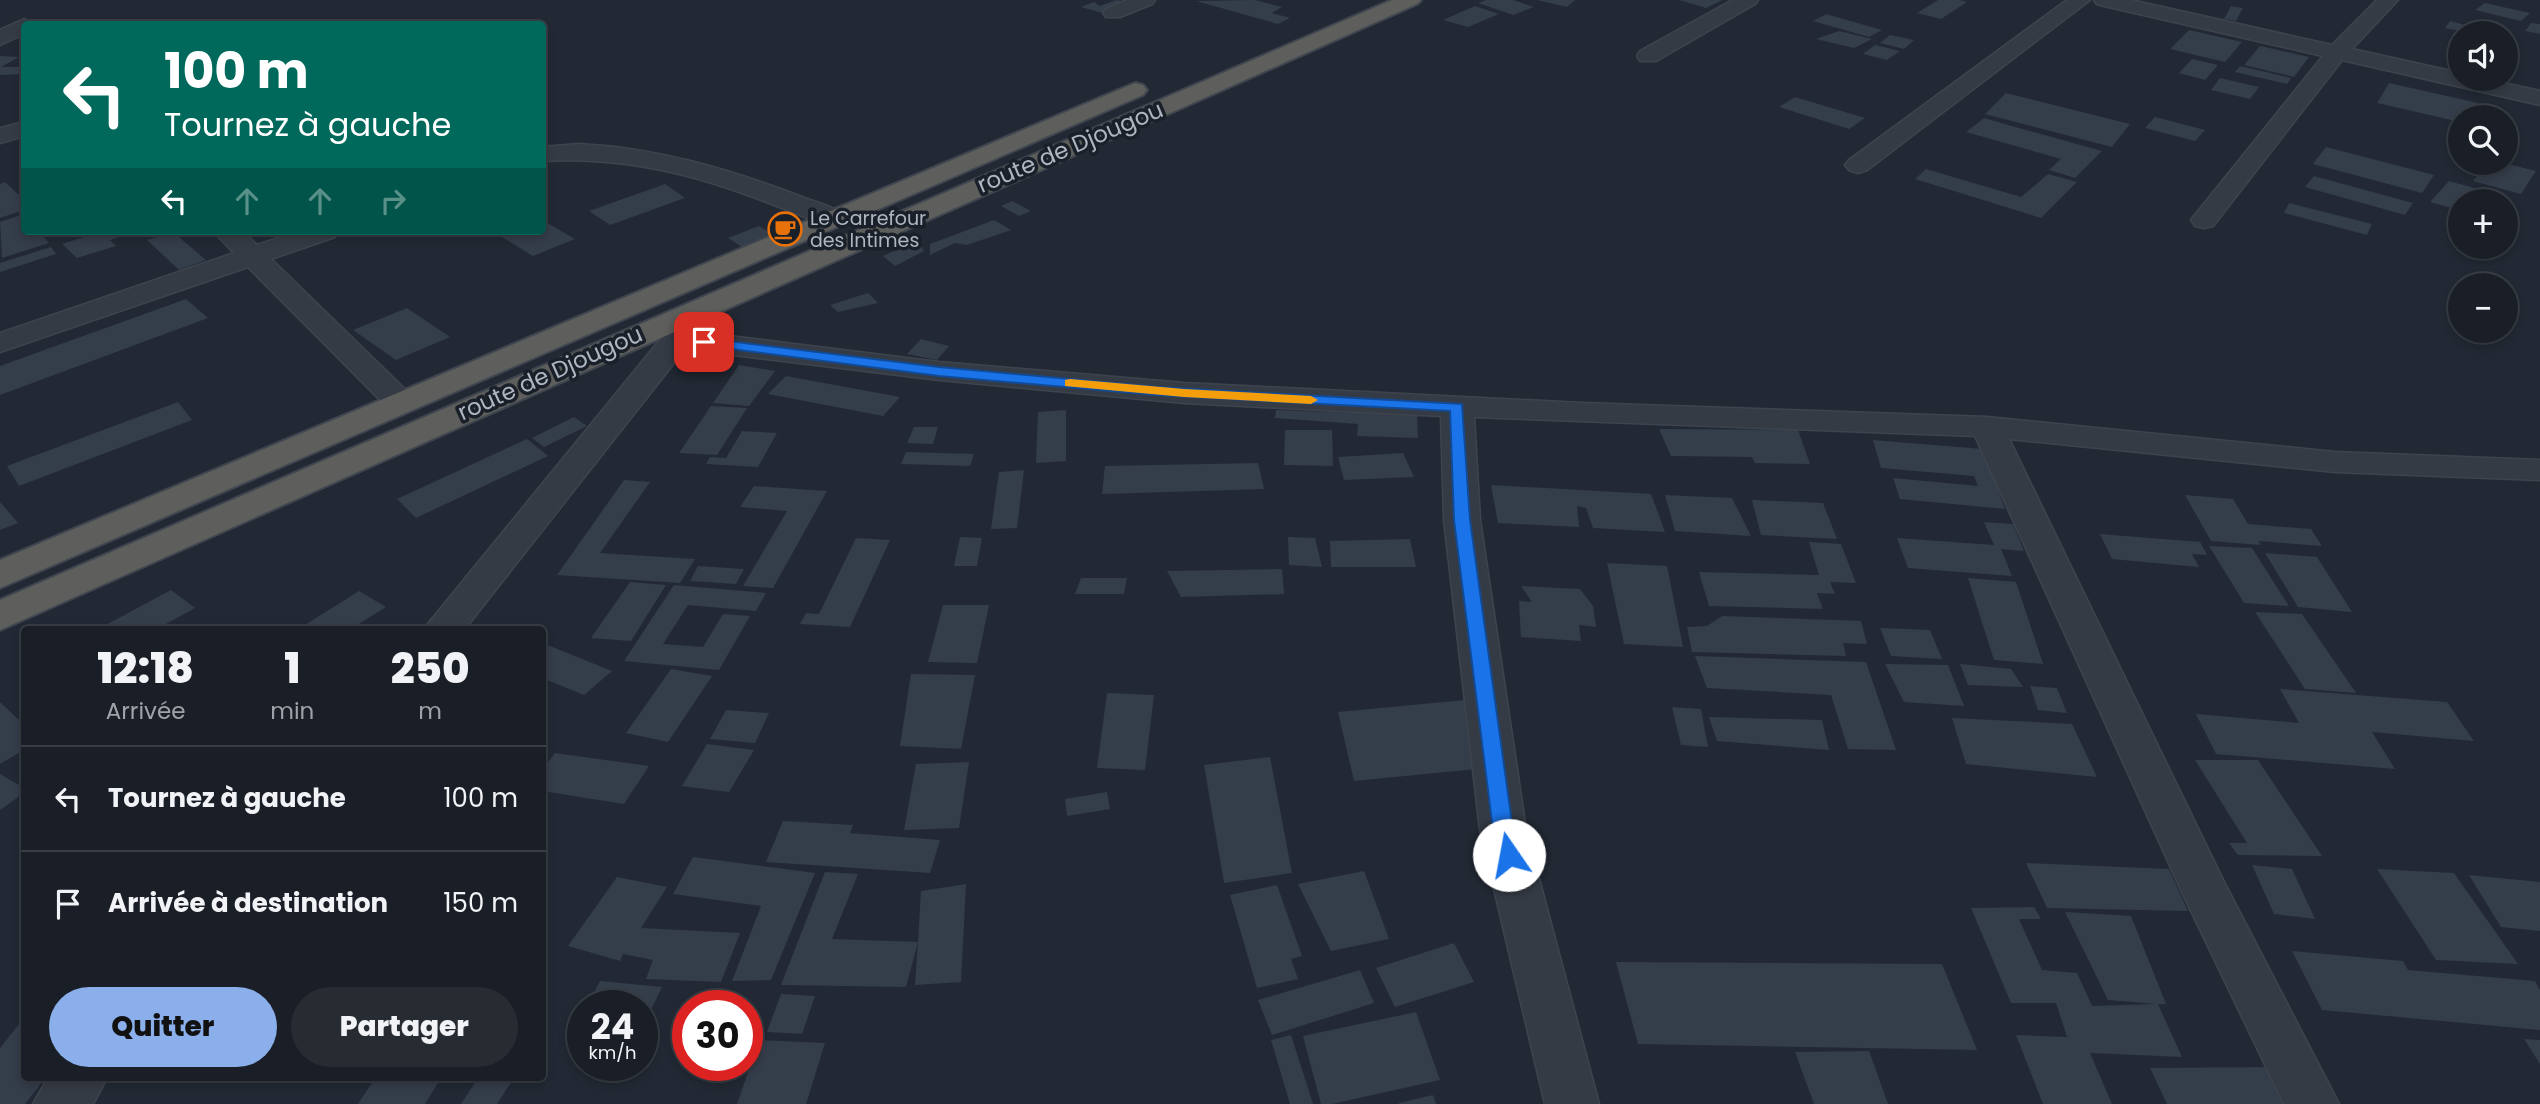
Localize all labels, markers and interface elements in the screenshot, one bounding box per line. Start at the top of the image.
map controls [2448,21,2518,343]
button: sound [2448,21,2518,91]
text: 100 m [164,37,309,105]
icon: left [49,49,140,140]
street label: route de Djougou [972,93,1168,201]
text: Tournez à gauche [164,102,451,147]
button: search [2448,105,2518,175]
icon: left [155,182,193,220]
icon: ahead [228,182,266,220]
icon: ahead [301,182,339,220]
icon: right [374,182,412,220]
button: + [2448,189,2518,259]
place label: Le Carrefour des Intimes [810,205,926,254]
cafe icon: Le Carrefour des Intimes [766,210,804,248]
button: − [2448,273,2518,343]
pin [674,312,734,372]
street label: route de Djougou [453,318,647,428]
icon: arrive [685,323,723,361]
text: 12:18 [97,639,194,698]
text: 1 [284,639,300,698]
text: 250 [391,639,470,698]
text: Arrivée [106,695,185,727]
text: min [270,695,314,727]
text: m [418,695,442,727]
icon: left [49,780,87,818]
text: Tournez à gauche [108,780,346,816]
text: 100 m [443,780,518,816]
position arrow [1472,818,1546,892]
icon: arrive [49,885,87,923]
text: Arrivée à destination [108,885,388,921]
text: 150 m [443,885,518,921]
button: Quitter [49,987,277,1067]
button: Partager [291,987,518,1067]
speed limit sign: 30 [672,990,763,1081]
text: 24 [591,1002,634,1051]
text: km/h [589,1040,636,1065]

